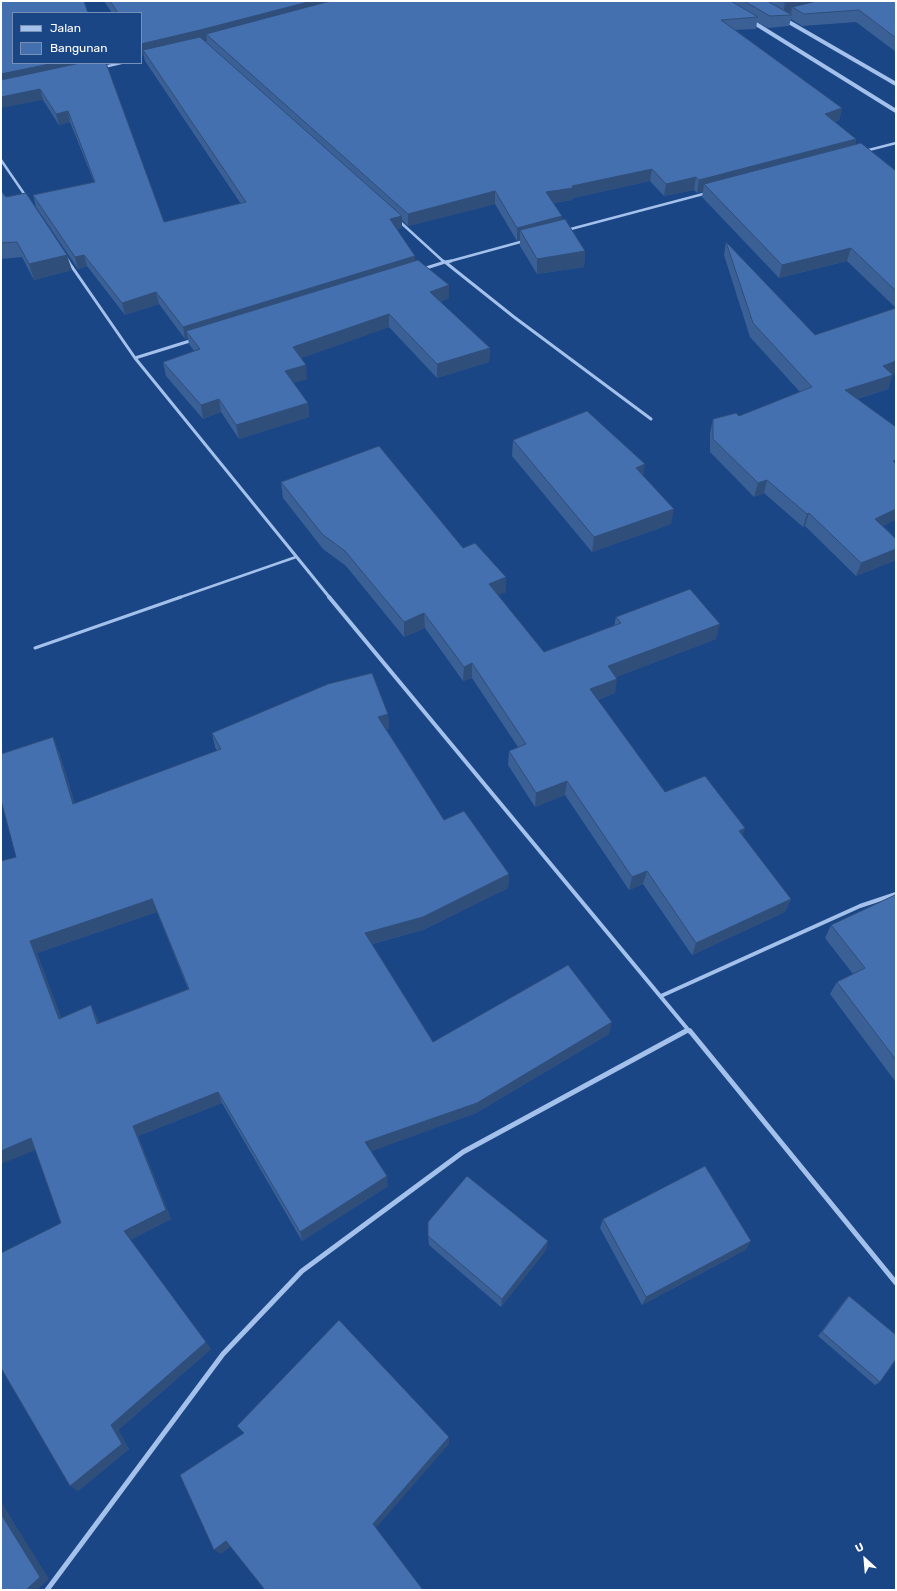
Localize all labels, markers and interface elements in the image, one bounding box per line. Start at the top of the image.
legend [12,12,142,64]
text: Jalan [50,21,81,35]
text: Bangunan [50,41,107,55]
north arrow [845,1539,885,1579]
text: U [853,1540,866,1555]

